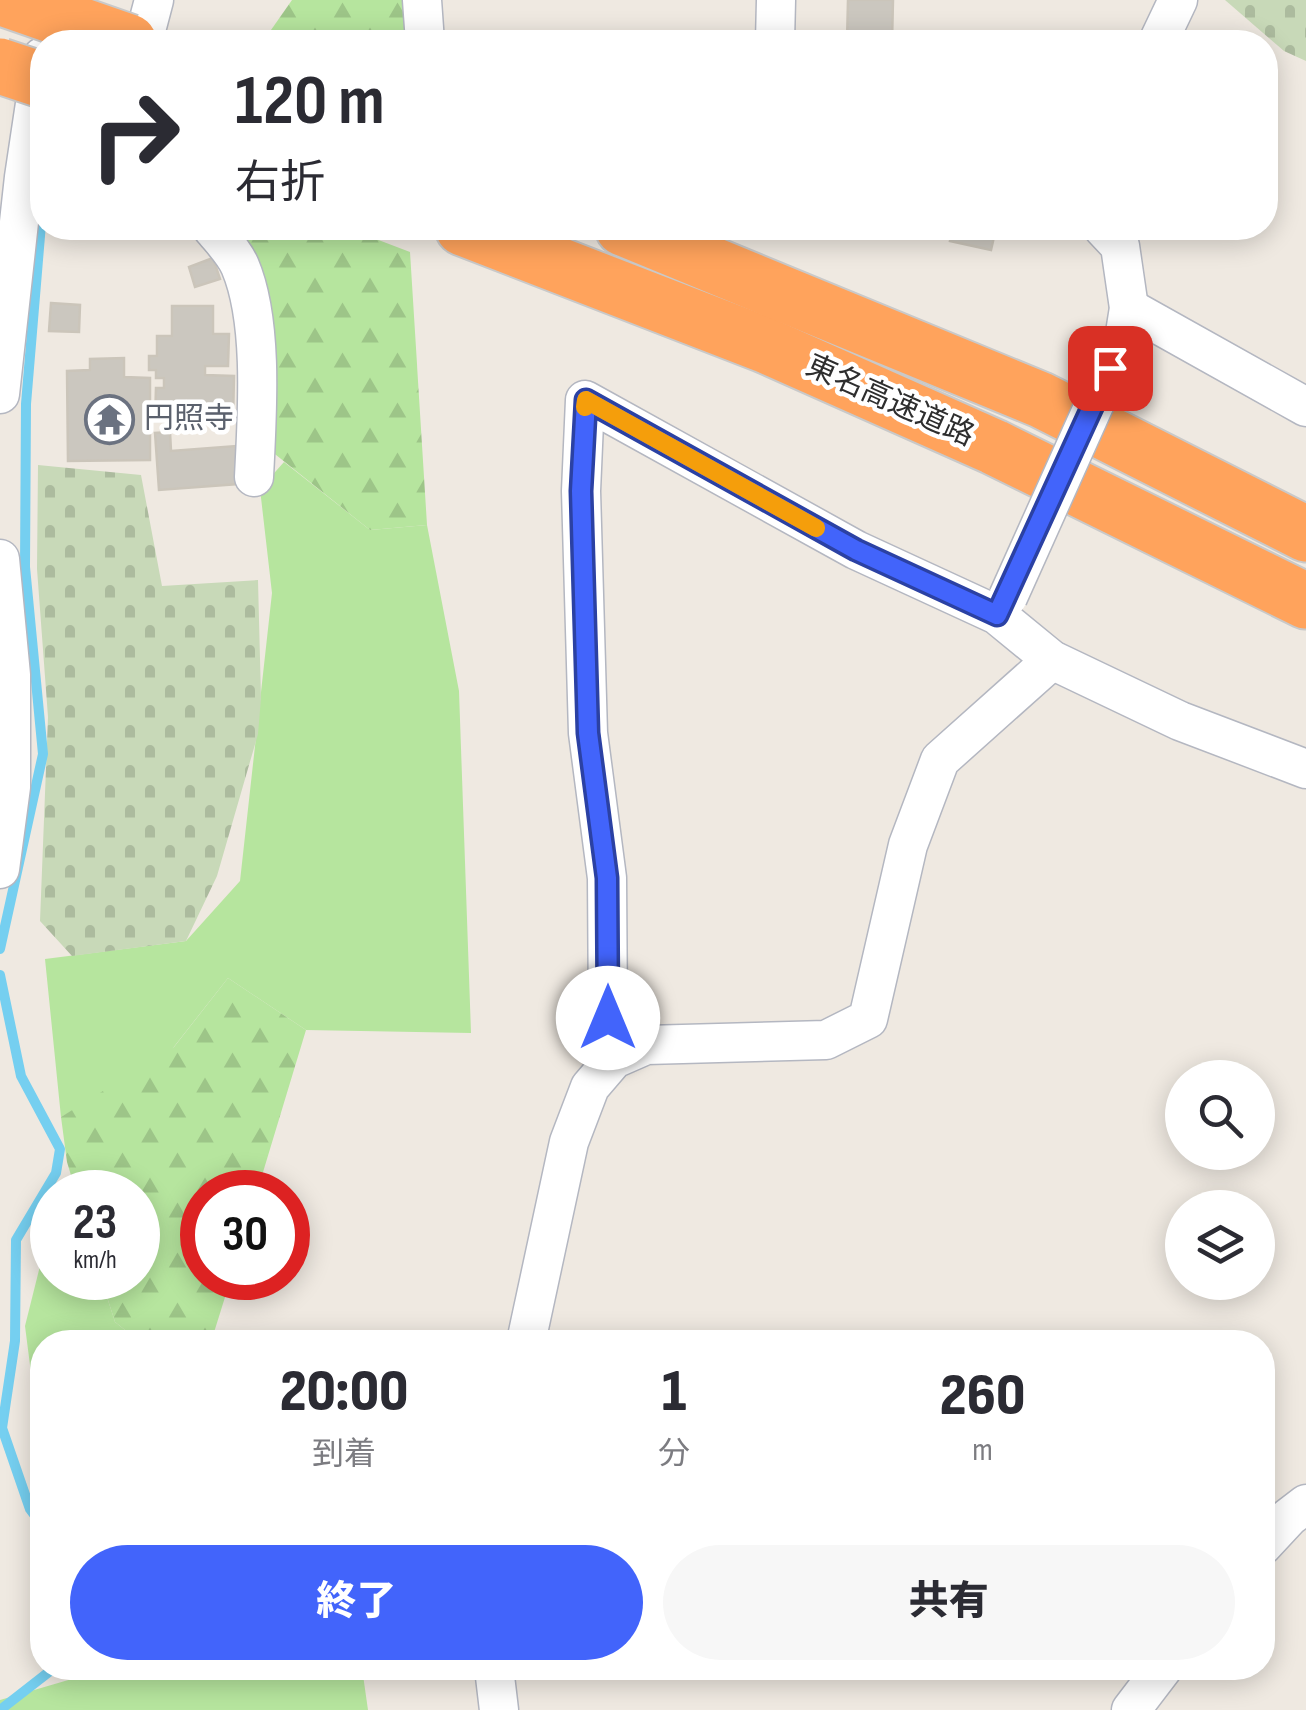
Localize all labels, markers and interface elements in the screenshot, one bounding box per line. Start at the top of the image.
text: 120 m [235,60,385,144]
icon: right [70,70,200,200]
text: 右折 [235,156,325,211]
pin [1068,326,1153,411]
icon: arrive [1083,341,1138,396]
street label: 東名高速道路 [800,348,980,454]
temple icon: 円照寺 [83,393,135,445]
place label: 円照寺 [144,401,234,437]
position arrow [556,966,660,1070]
map controls [1165,1060,1275,1300]
button: search [1165,1060,1275,1170]
speed limit sign: 30 [180,1170,310,1300]
button: layers [1165,1190,1275,1300]
text: 23 [73,1193,117,1253]
text: km/h [73,1245,117,1276]
text: 20:00 [280,1356,409,1428]
text: 1 [662,1356,686,1428]
text: 260 [940,1360,1025,1432]
text: m [972,1431,993,1470]
text: 到着 [312,1435,376,1474]
text: 分 [658,1435,690,1474]
button: 終了 [70,1545,643,1660]
button: 共有 [663,1545,1235,1660]

